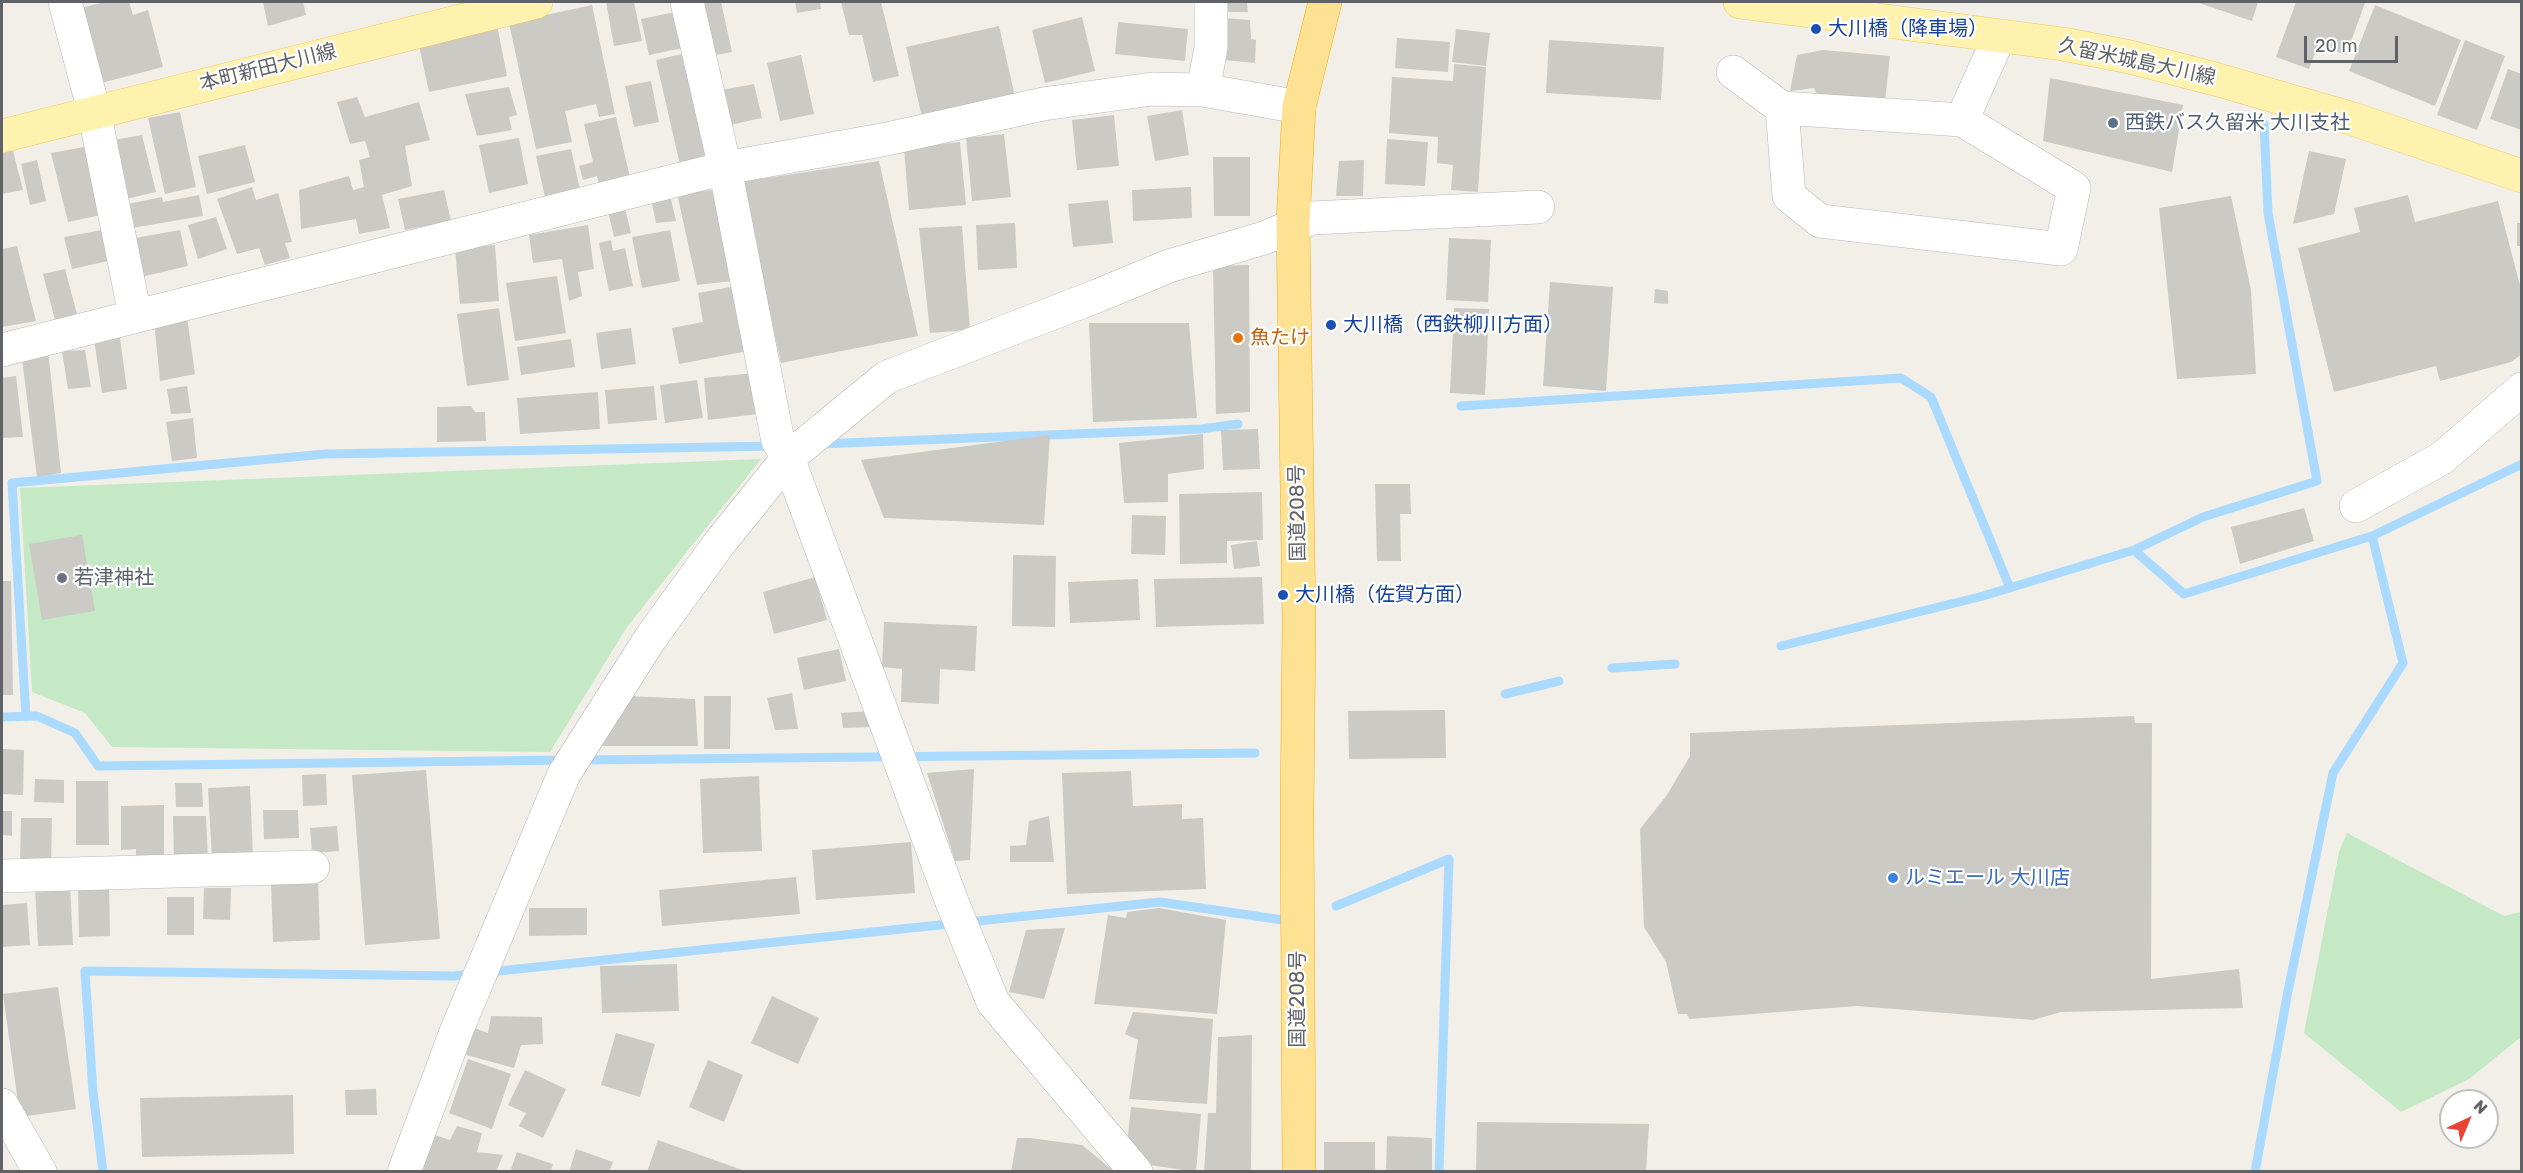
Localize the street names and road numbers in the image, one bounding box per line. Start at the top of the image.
street label: 久留米城島大川線 [2056,34,2218,90]
street label: 本町新田大川線 [197,39,339,97]
street label: 国道208号 [1285,464,1311,562]
street label: 国道208号 [1286,950,1310,1048]

